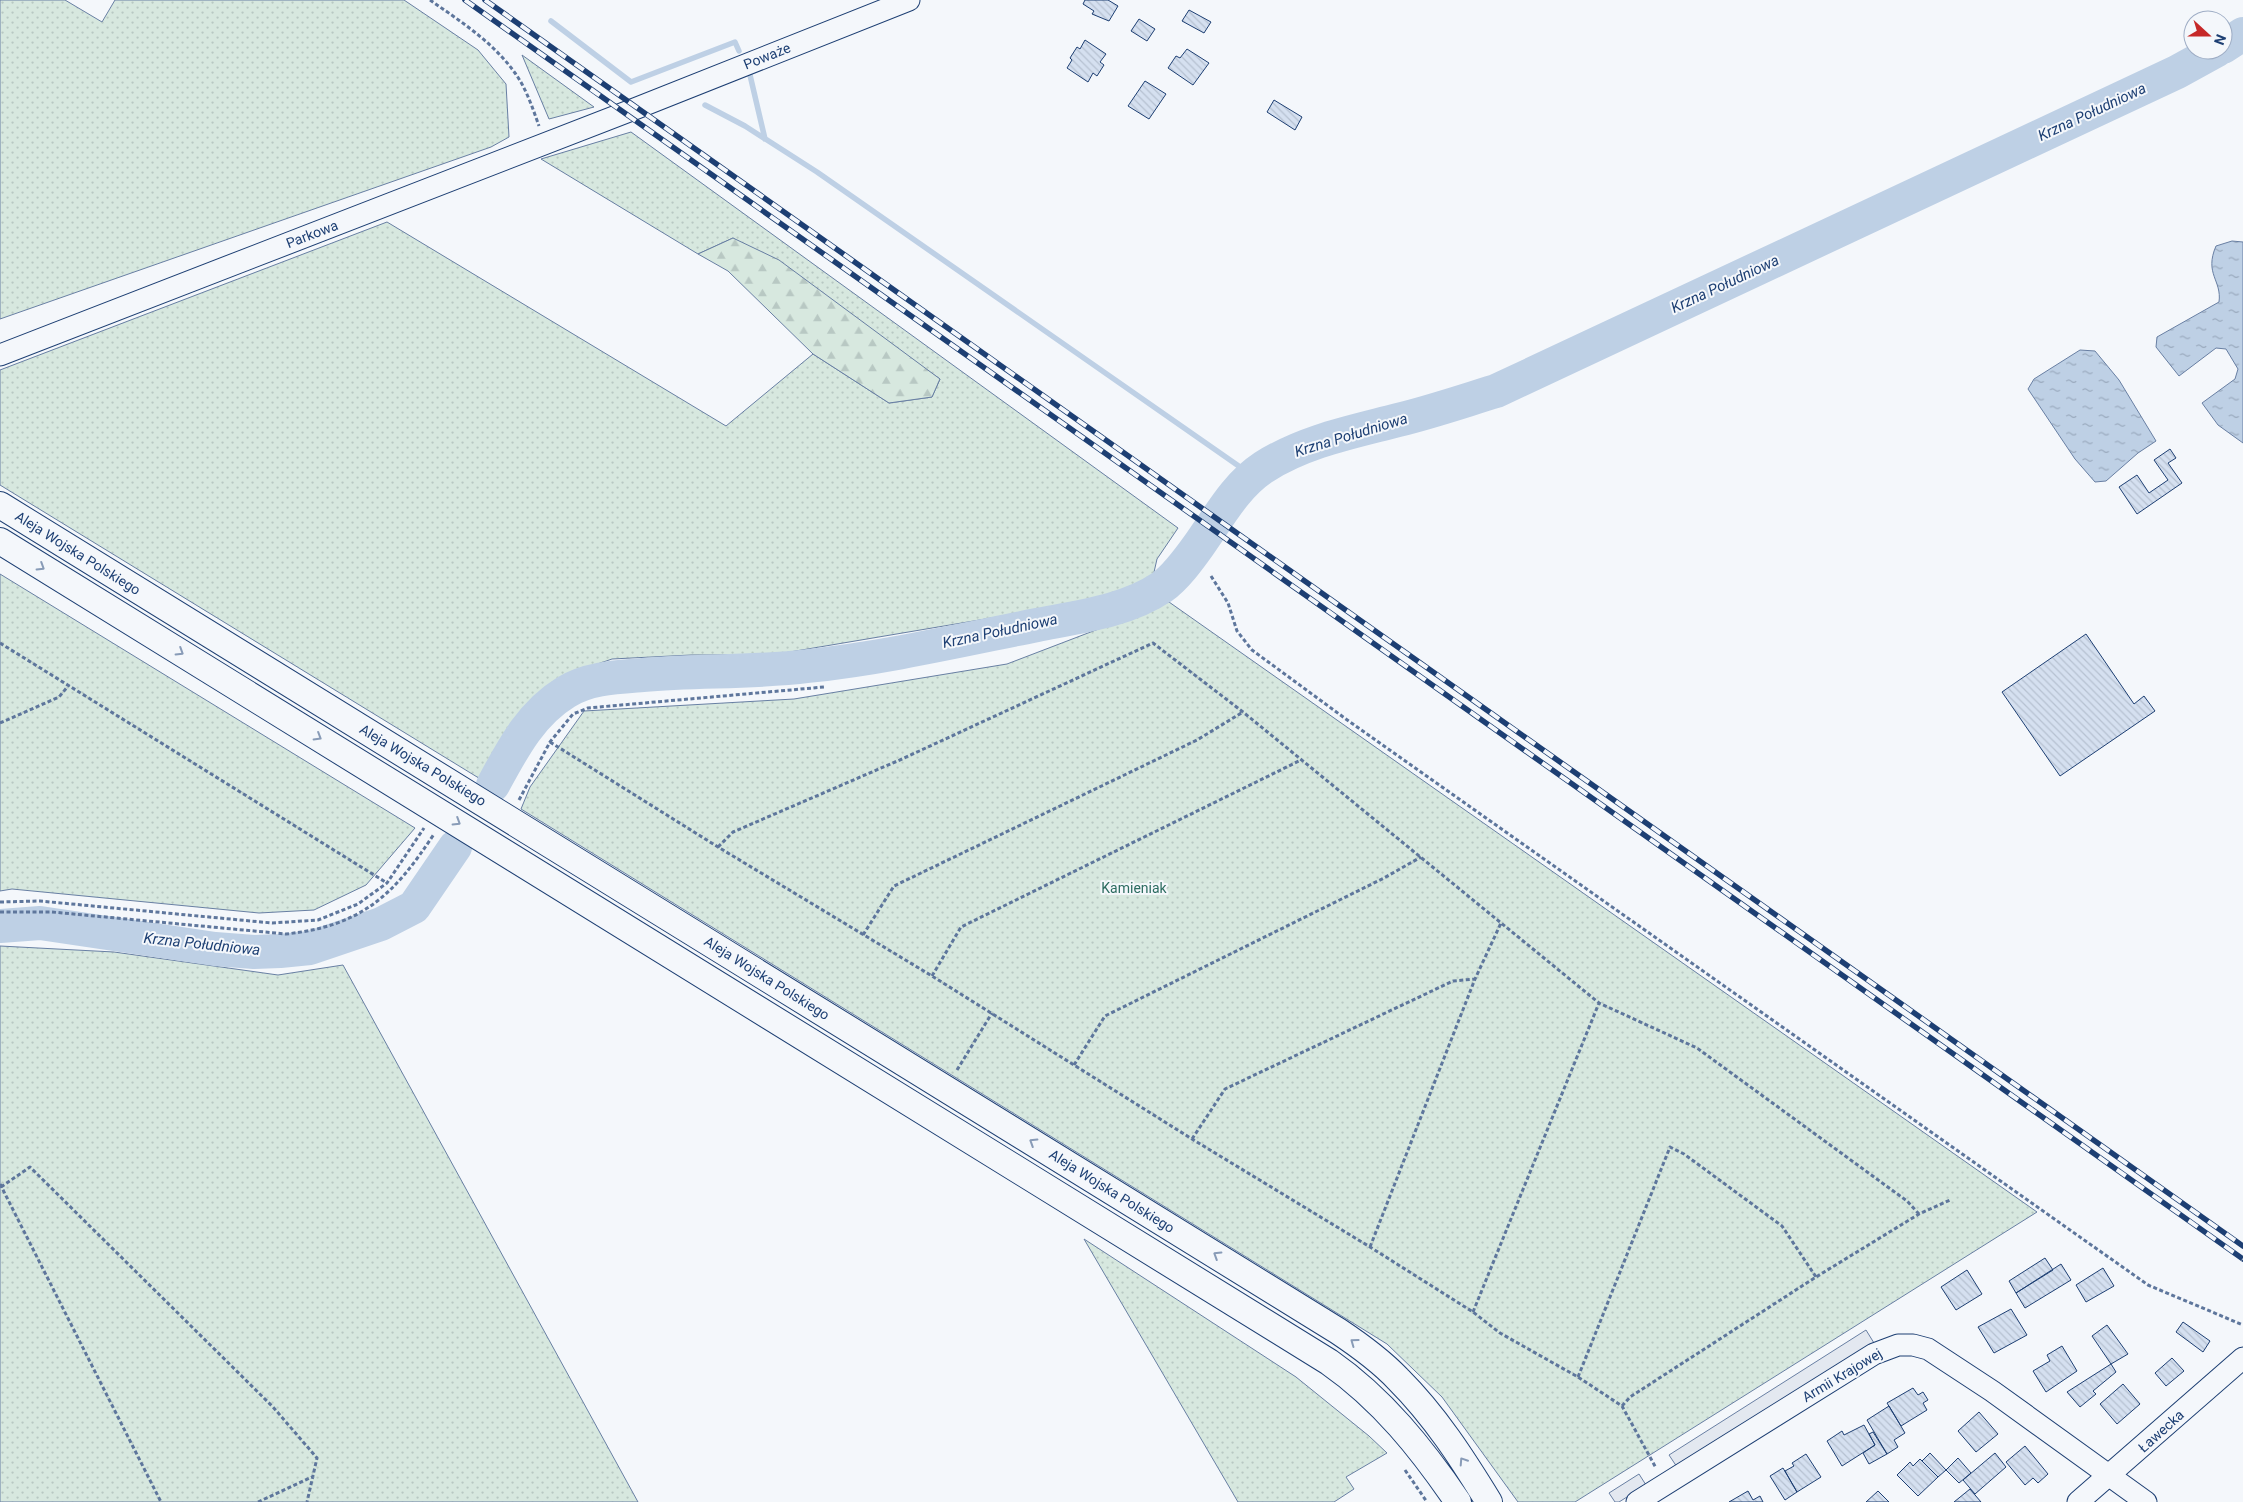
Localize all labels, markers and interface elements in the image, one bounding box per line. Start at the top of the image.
north arrow [2183,10,2233,60]
text: N [2211,32,2229,47]
street label: Poważe [741,39,793,73]
water label: Krzna Południowa [2035,79,2149,145]
street label: Parkowa [284,217,340,251]
water label: Krzna Południowa [1668,251,1782,317]
water label: Krzna Południowa [1292,409,1410,461]
street label: Aleja Wojska Polskiego [12,508,144,598]
one-way arrow [36,561,45,571]
water label: Krzna Południowa [941,610,1059,652]
one-way arrow [174,646,183,655]
street label: Aleja Wojska Polskiego [357,721,489,809]
one-way arrow [313,731,322,741]
one-way arrow [451,816,460,826]
park label: Kamieniak [1101,880,1168,896]
water label: Krzna Południowa [143,929,261,959]
street label: Aleja Wojska Polskiego [701,933,833,1023]
one-way arrow [1030,1139,1039,1149]
street label: Aleja Wojska Polskiego [1046,1146,1178,1236]
one-way arrow [1213,1251,1222,1261]
one-way arrow [1350,1339,1360,1348]
street label: Armii Krajowej [1799,1345,1885,1405]
street label: Ławecka [2135,1407,2187,1455]
one-way arrow [1460,1457,1469,1466]

